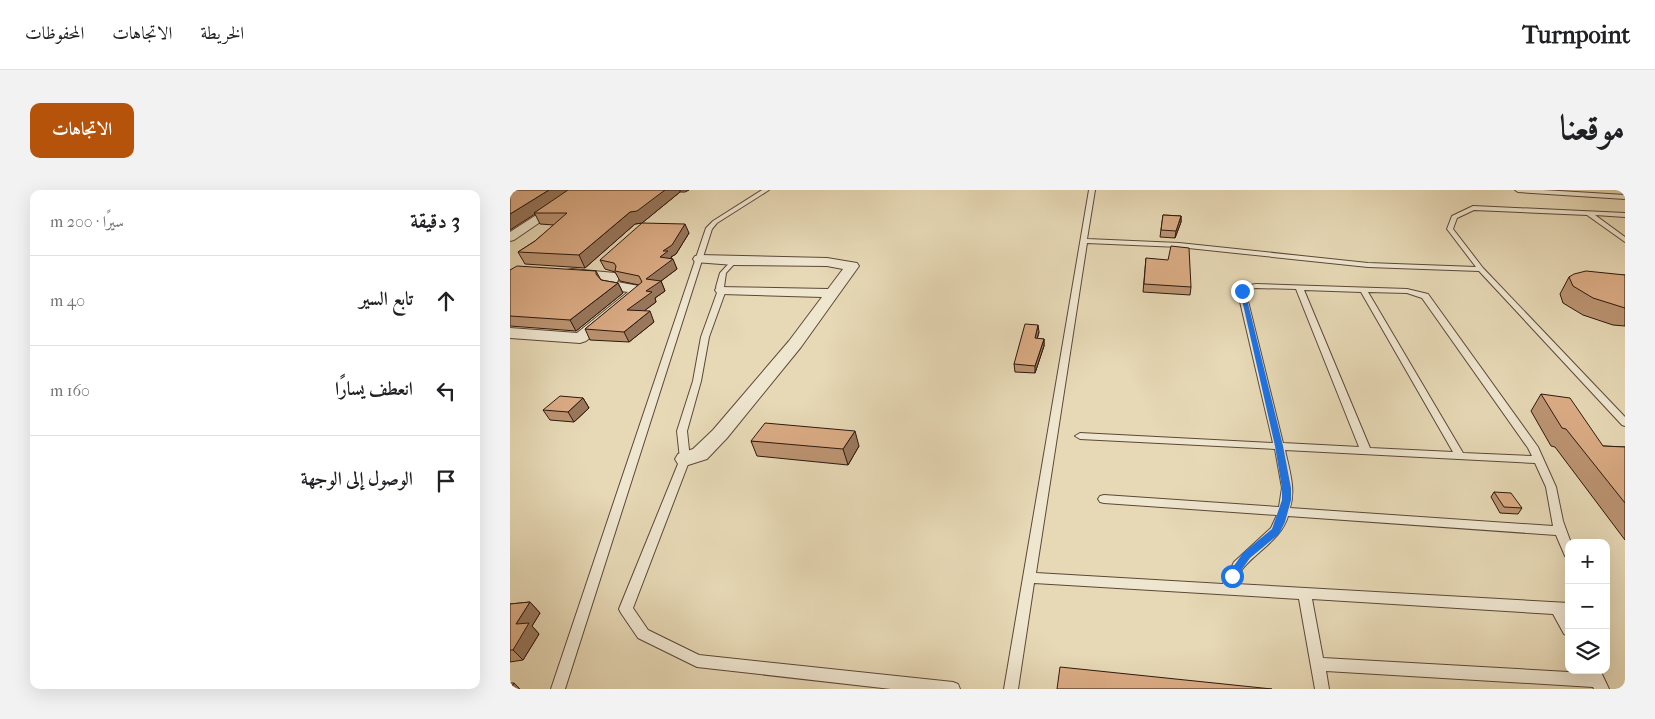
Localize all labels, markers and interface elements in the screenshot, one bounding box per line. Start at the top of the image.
text: Turnpoint [1522,21,1630,49]
text: المحفوظات [25,23,84,44]
text: الاتجاهات [112,23,172,44]
text: الخريطة [200,23,244,44]
button: الاتجاهات [30,103,134,158]
text: موقعنا [1560,107,1625,148]
text: 3 دقيقة [410,209,460,233]
text: سيرًا · 200 m [50,212,124,231]
route end [1231,280,1254,303]
icon: ahead [432,287,460,315]
text: تابع السير [359,288,413,310]
text: 40 m [50,291,85,310]
icon: left [432,377,460,405]
text: انعطف يسارًا [335,378,413,400]
text: 160 m [50,381,90,400]
icon: arrive [432,467,460,495]
text: الوصول إلى الوجهة [301,468,413,490]
map controls [1565,539,1610,674]
button: + [1565,539,1610,584]
route start [1221,565,1244,588]
button: − [1565,584,1610,629]
button: layers [1565,629,1610,674]

